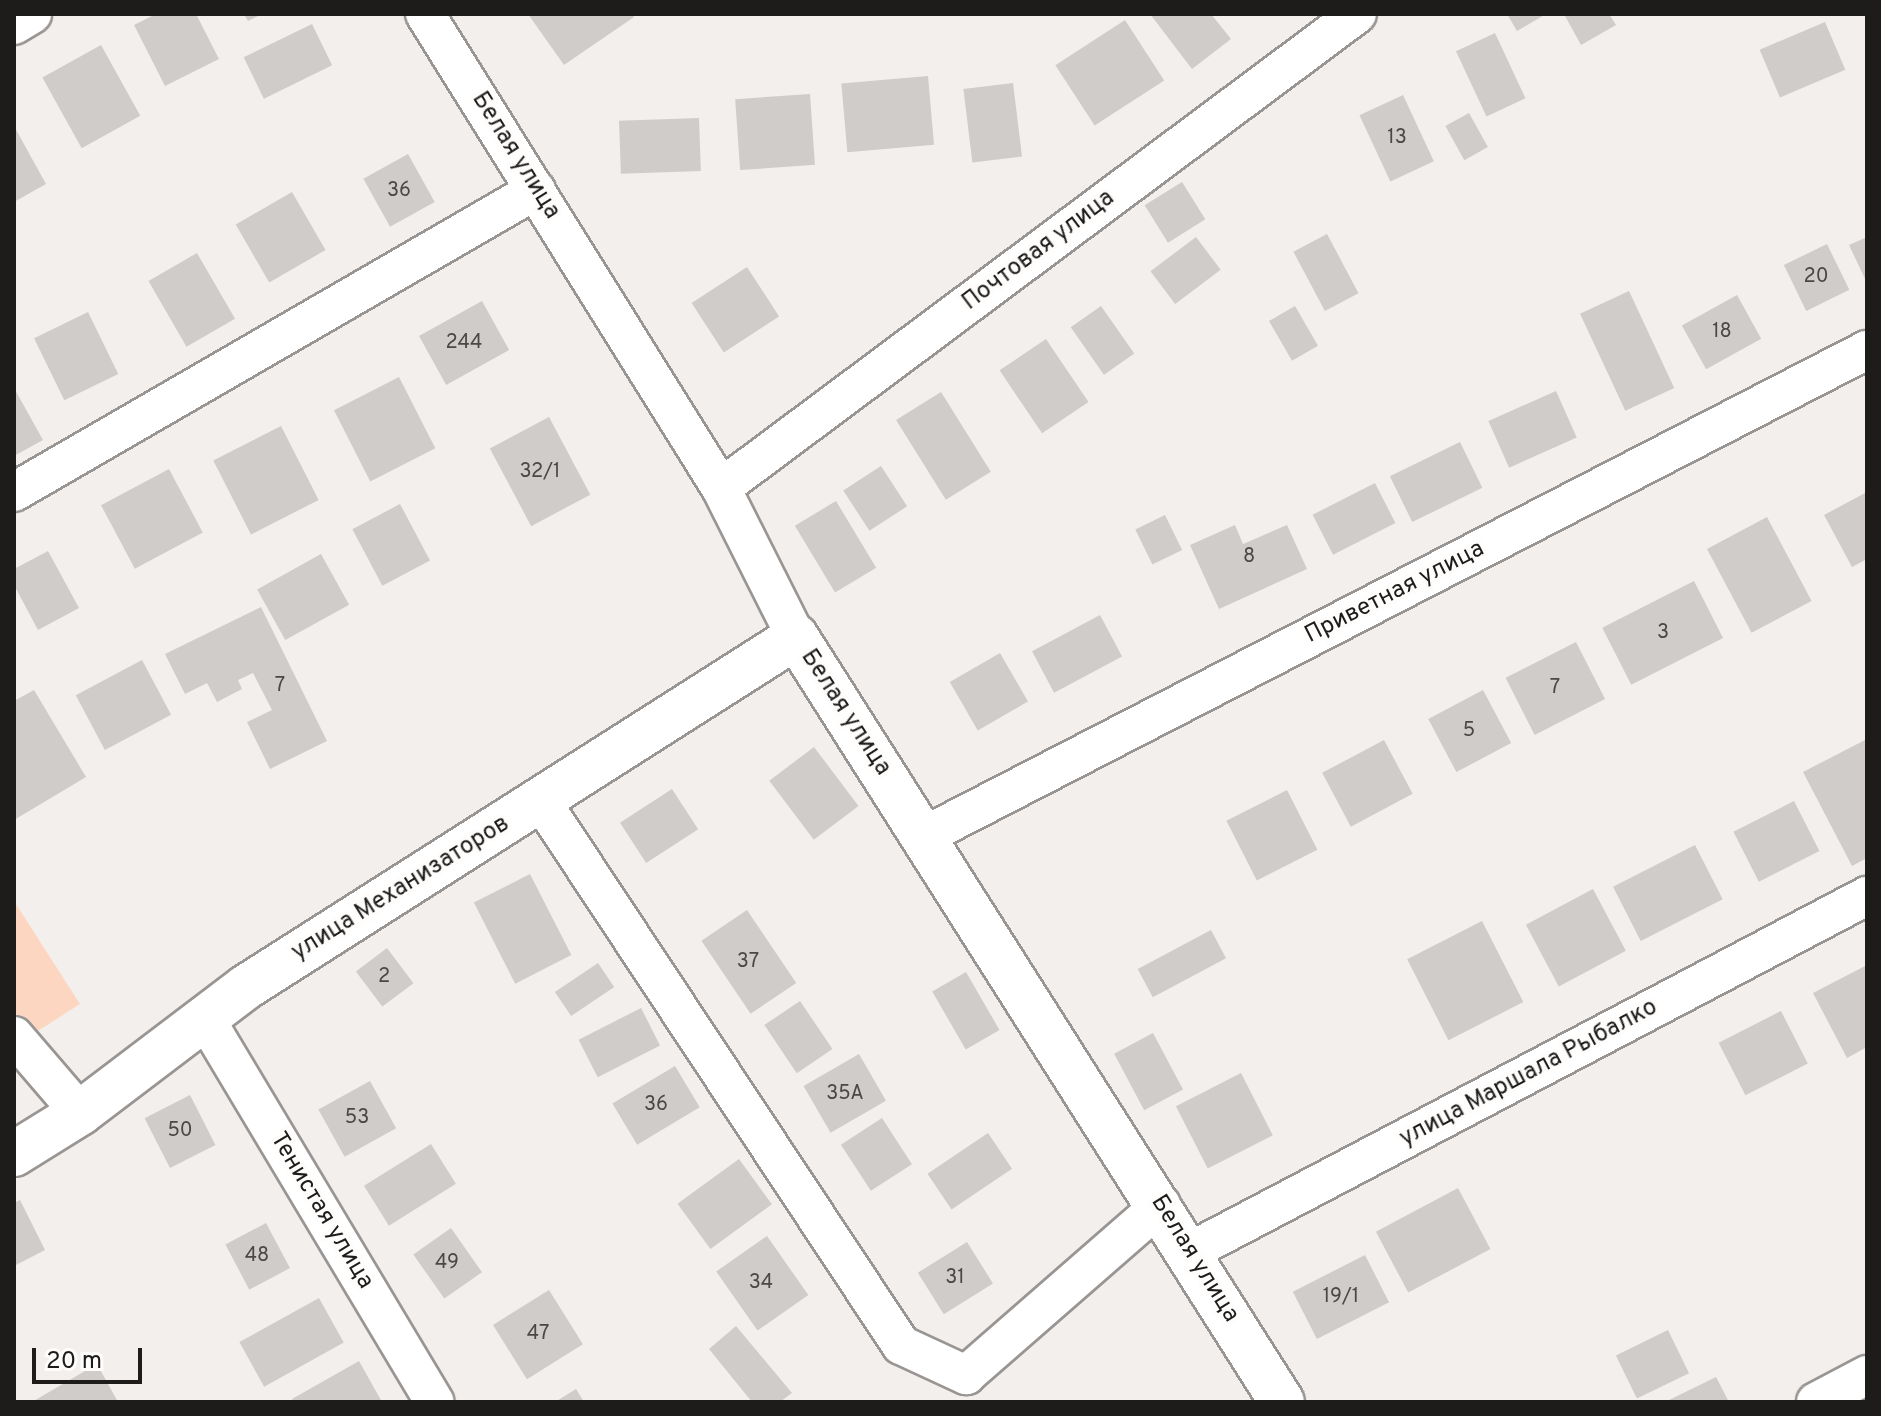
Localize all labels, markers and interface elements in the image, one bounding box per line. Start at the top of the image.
street label: Белая улица [464,87,566,225]
house number: 13 [1387,126,1407,150]
house number: 36 [387,179,411,203]
street label: Почтовая улица [957,184,1121,318]
house number: 20 [1803,265,1829,289]
house number: 18 [1712,320,1732,344]
house number: 244 [446,331,482,355]
house number: 32/1 [519,460,561,484]
street label: Приветная улица [1301,535,1489,651]
house number: 8 [1243,545,1255,569]
house number: 3 [1657,621,1669,645]
street label: Белая улица [794,644,896,782]
house number: 7 [275,674,285,698]
house number: 7 [1550,676,1560,700]
house number: 5 [1463,719,1475,743]
street label: улица Механизаторов [287,810,515,968]
house number: 37 [737,950,759,974]
house number: 2 [378,965,390,989]
street label: улица Маршала Рыбалко [1395,994,1663,1154]
house number: 35А [826,1082,864,1106]
house number: 36 [644,1093,668,1117]
house number: 53 [345,1106,369,1130]
house number: 50 [167,1119,193,1143]
street label: Тенистая улица [263,1127,379,1295]
street label: Белая улица [1143,1190,1245,1328]
house number: 48 [245,1244,269,1268]
house number: 49 [435,1251,459,1275]
house number: 31 [945,1266,965,1290]
house number: 34 [749,1271,773,1295]
house number: 19/1 [1323,1285,1359,1309]
house number: 47 [527,1322,549,1346]
scale bar [36,1332,146,1382]
text: 20 m [46,1347,102,1377]

